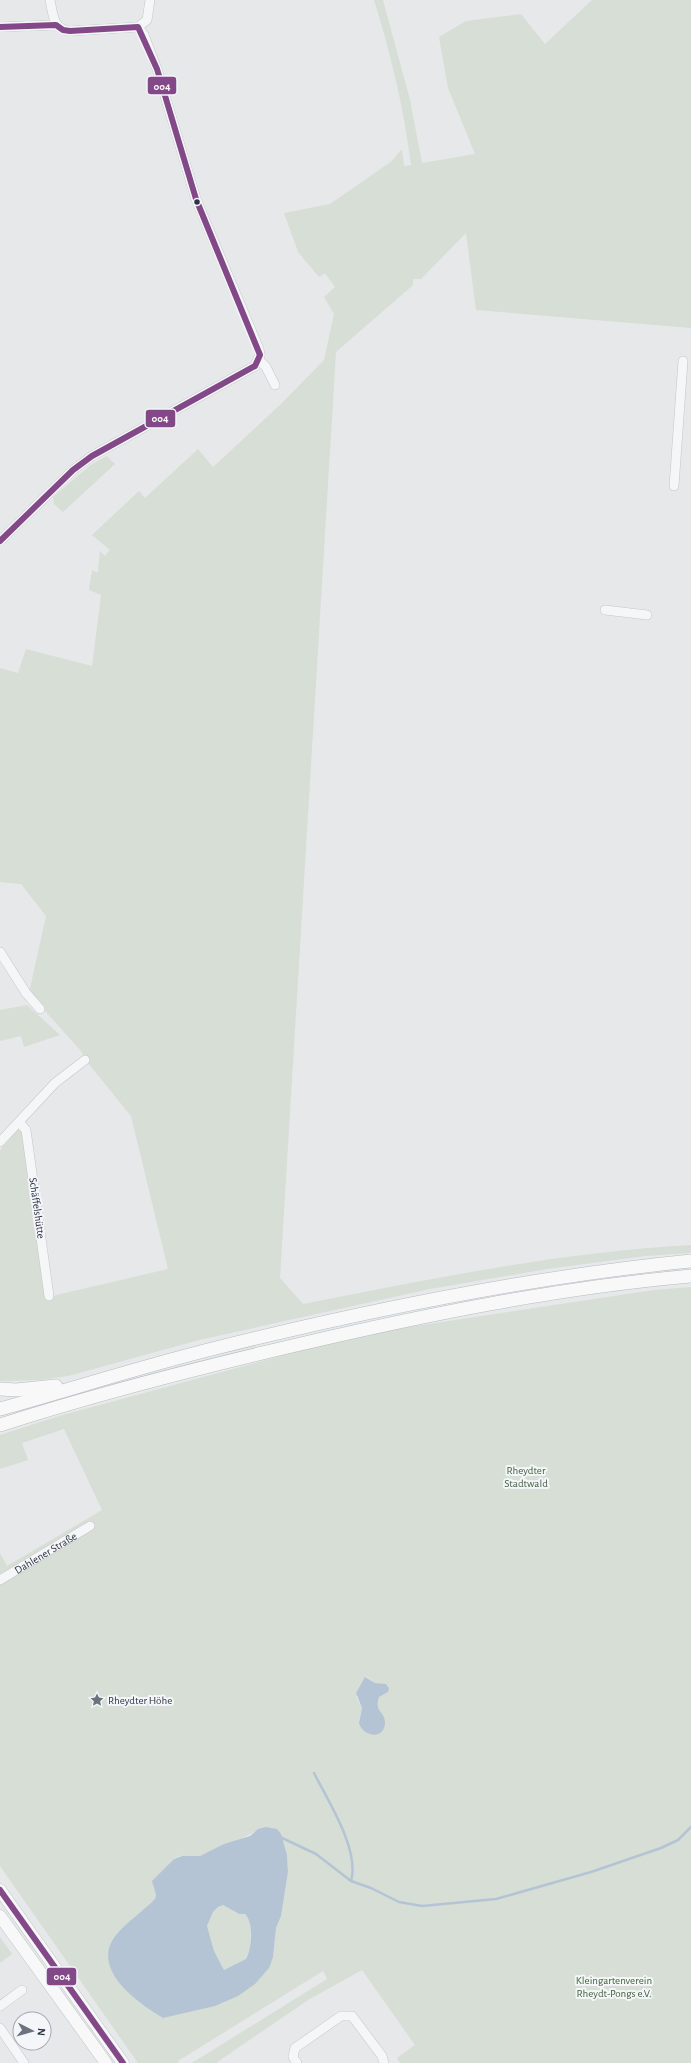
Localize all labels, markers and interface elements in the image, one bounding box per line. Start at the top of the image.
line badge: 004 [147,76,177,95]
text: 004 [154,81,171,92]
unlabelled marker [192,197,202,207]
line badge: 004 [145,409,176,428]
text: 004 [152,413,169,424]
street label: Schäffelshütte [27,1177,47,1239]
park label: Rheydter Stadtwald [504,1465,548,1489]
street label: Dahlener Straße [12,1530,78,1576]
place icon: Rheydter Höhe [89,1692,105,1708]
place label: Rheydter Höhe [108,1695,172,1706]
line badge: 004 [46,1967,77,1986]
text: 004 [54,1971,71,1982]
park label: Kleingartenverein Rheydt-Pongs e.V. [576,1975,652,1999]
north arrow [12,2011,52,2051]
text: N [36,2028,47,2036]

